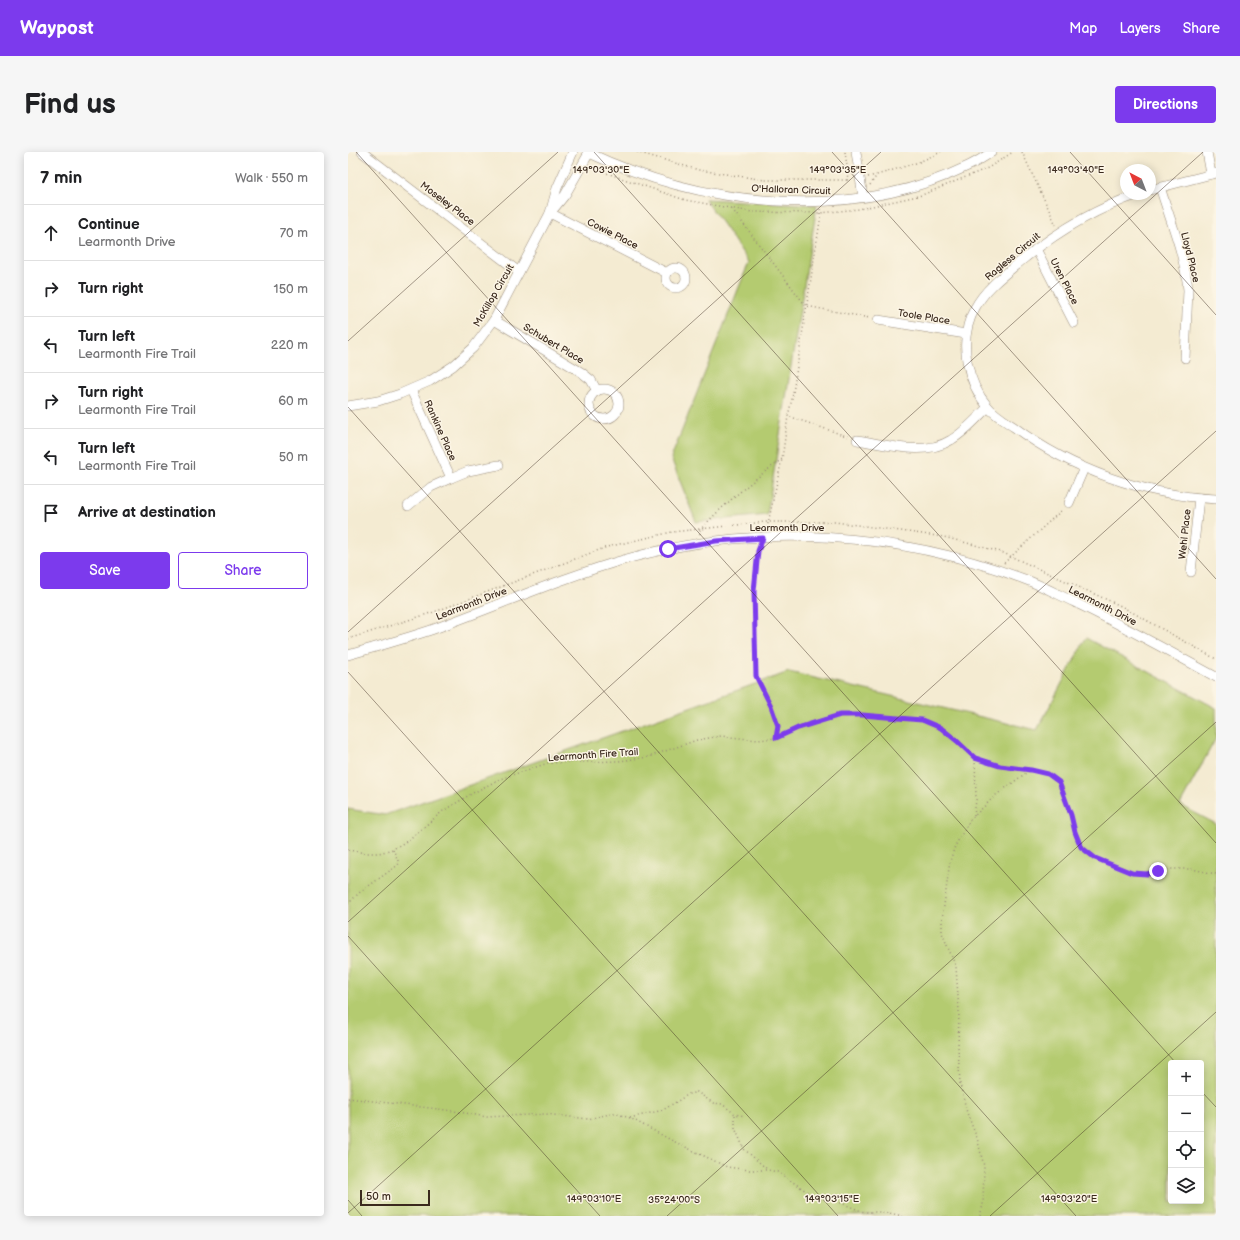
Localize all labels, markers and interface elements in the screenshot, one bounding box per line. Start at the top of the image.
text: Waypost [20,17,94,40]
text: Map [1069,20,1097,37]
text: Layers [1119,20,1161,37]
text: Share [1183,20,1220,37]
button: Directions [1115,86,1216,123]
text: Find us [24,88,116,121]
text: 149°03'30"E [573,164,630,176]
text: 149°03'35"E [810,164,867,176]
text: 149°03'40"E [1048,164,1105,176]
north arrow [1120,164,1156,200]
text: 7 min [40,168,82,188]
text: Walk · 550 m [235,170,308,186]
street label: Moseley Place [418,179,477,228]
street label: O'Halloran Circuit [751,183,831,197]
text: Continue [78,215,140,234]
street label: Cowie Place [585,216,640,252]
icon: ahead [40,222,62,244]
text: 70 m [280,225,308,241]
street label: Ragless Circuit [983,230,1043,283]
street label: Lloyd Place [1178,231,1202,284]
text: Learmonth Drive [78,234,176,250]
street label: Uren Place [1047,256,1081,307]
street label: McKillop Circuit [471,262,517,329]
icon: right [40,278,62,300]
text: Turn right [78,279,143,298]
text: 150 m [274,281,308,297]
street label: Toole Place [897,307,951,327]
street label: Schubert Place [521,321,586,367]
text: Turn left [78,327,135,346]
icon: left [40,334,62,356]
text: 220 m [271,337,308,353]
text: Learmonth Fire Trail [78,346,196,362]
text: Turn right [78,383,143,402]
icon: right [40,390,62,412]
text: 60 m [278,393,308,409]
street label: Rankine Place [421,398,459,463]
text: Learmonth Fire Trail [78,402,196,418]
text: Turn left [78,439,135,458]
icon: left [40,446,62,468]
text: 50 m [279,449,308,465]
text: Learmonth Fire Trail [78,458,196,474]
icon: arrive [40,502,62,524]
text: Arrive at destination [78,503,216,522]
street label: Wehl Place [1176,508,1194,560]
street label: Learmonth Drive [749,522,825,534]
route start [659,540,677,558]
button: Save [40,552,170,589]
button: Share [178,552,308,589]
street label: Learmonth Drive [1066,584,1139,628]
street label: Learmonth Drive [434,585,509,623]
street label: Learmonth Fire Trail [547,746,639,764]
route end [1149,862,1167,880]
map controls [1168,1060,1204,1204]
button: + [1168,1060,1204,1096]
button: − [1168,1096,1204,1132]
button: locate [1168,1132,1204,1168]
button: layers [1168,1168,1204,1204]
scale bar [360,1188,430,1207]
text: 50 m [366,1190,391,1203]
text: 149°03'10"E [567,1193,622,1205]
text: 149°03'15"E [805,1193,860,1205]
text: 149°03'20"E [1041,1193,1098,1205]
text: 35°24'00"S [648,1194,700,1206]

